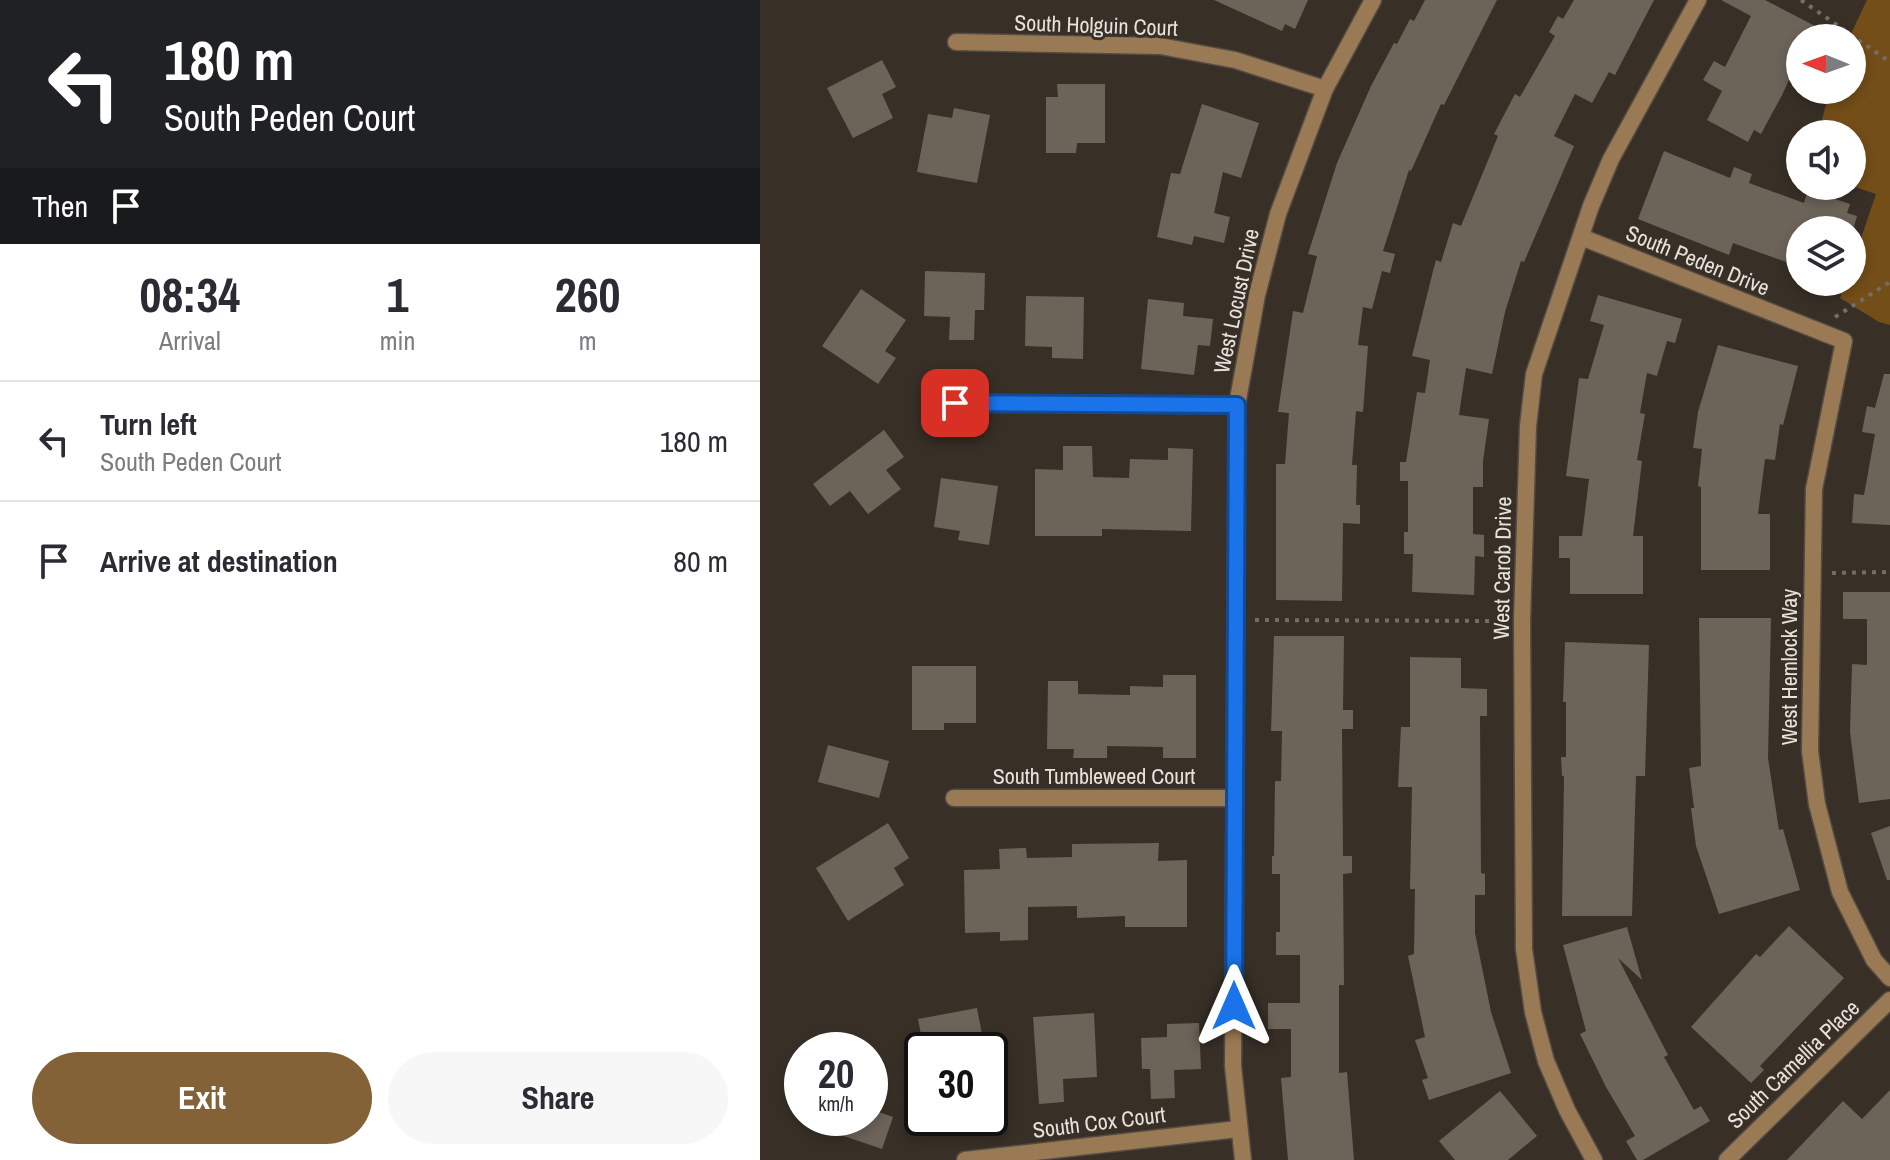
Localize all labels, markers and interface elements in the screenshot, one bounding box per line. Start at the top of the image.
street label: South Holguin Court [1014,7,1178,43]
text: 180 m [164,22,294,97]
north arrow [1786,24,1866,104]
map controls [1786,24,1866,296]
icon: left [32,32,136,136]
text: South Peden Court [164,94,415,142]
button: sound [1786,120,1866,200]
icon: arrive [104,184,148,228]
text: Then [32,186,88,226]
button: layers [1786,216,1866,296]
street label: South Peden Drive [1622,218,1774,302]
street label: West Locust Drive [1206,226,1266,376]
text: 08:34 [140,262,240,327]
text: 1 [387,262,408,327]
text: 260 [555,262,620,327]
text: Arrival [159,323,221,358]
text: min [380,323,415,358]
text: m [579,323,597,358]
pin [921,369,989,437]
icon: arrive [933,381,977,425]
text: Turn left [100,404,197,444]
icon: left [32,419,76,463]
text: 180 m [660,421,728,461]
text: South Peden Court [100,444,281,479]
street label: West Carob Drive [1486,496,1518,640]
icon: arrive [32,539,76,583]
text: Arrive at destination [100,541,338,581]
text: 80 m [673,541,728,581]
street label: West Hemlock Way [1774,589,1804,745]
street label: South Tumbleweed Court [993,761,1195,791]
position arrow [1192,964,1276,1048]
street label: South Camellia Place [1720,993,1866,1135]
speed limit sign: 30 [904,1032,1008,1136]
text: 20 [818,1047,854,1100]
button: Exit [32,1052,372,1144]
button: Share [388,1052,728,1144]
text: km/h [818,1090,854,1117]
street label: South Cox Court [1031,1099,1167,1145]

